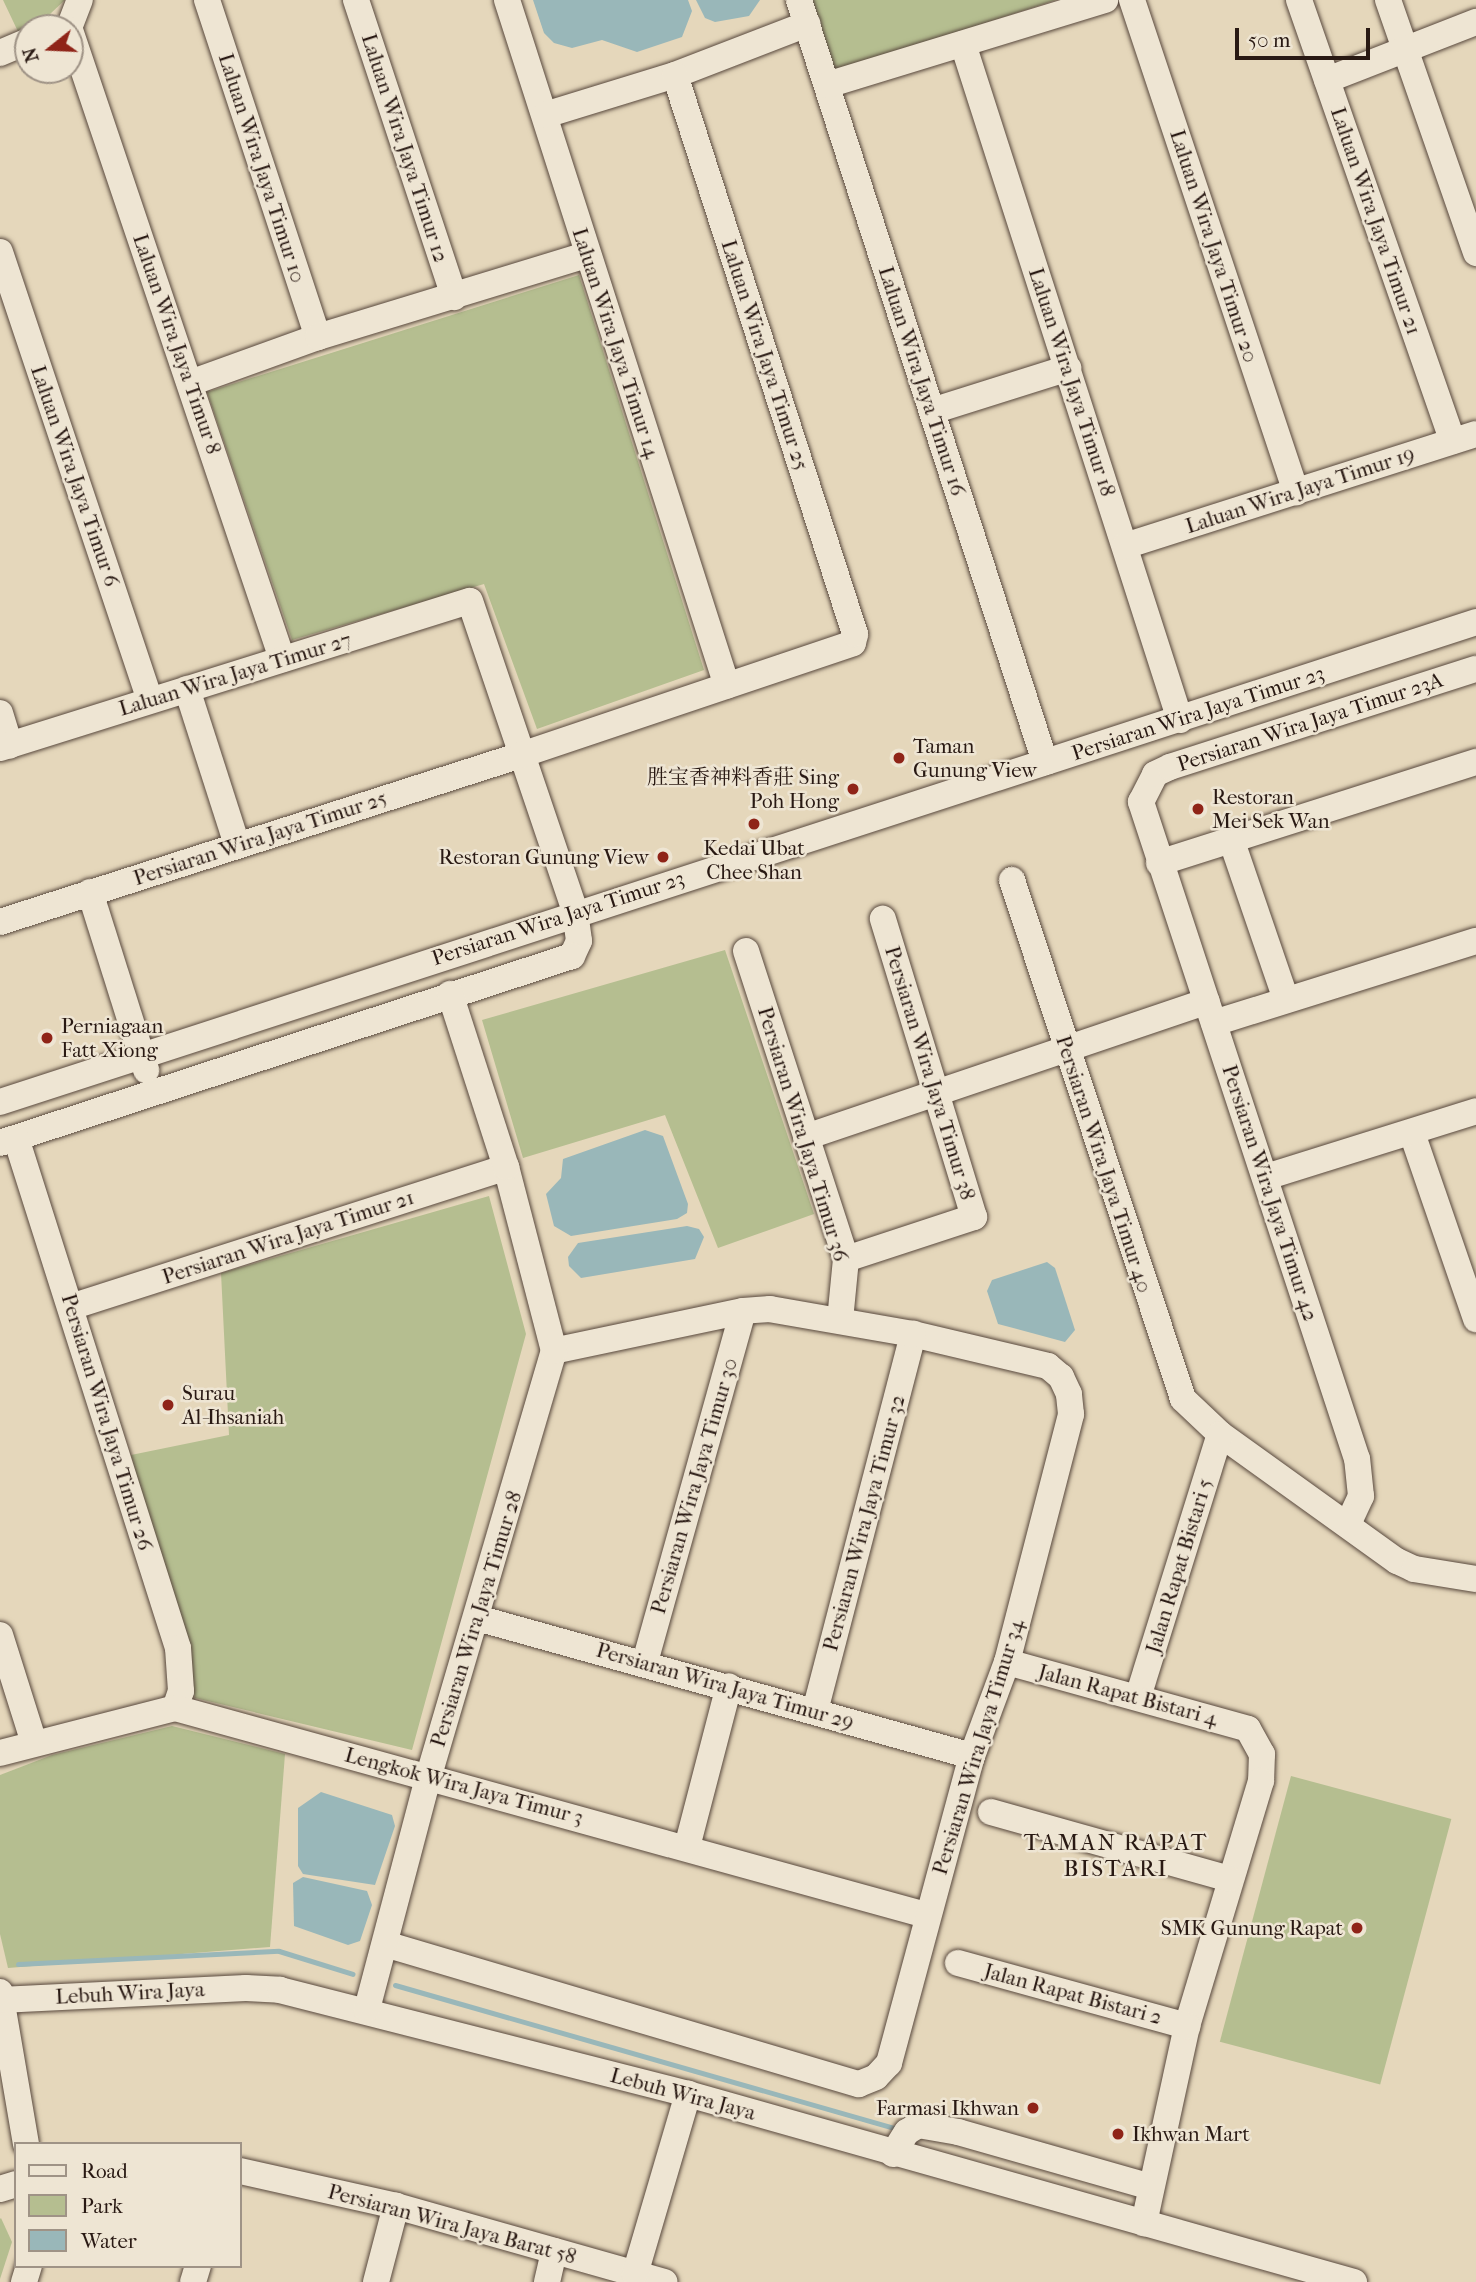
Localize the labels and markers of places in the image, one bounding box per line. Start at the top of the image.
place label: Taman Gunung View [913,733,1037,783]
marker: Taman Gunung View [891,750,907,766]
place label: 胜宝香神料香莊 Sing Poh Hong [647,764,839,814]
marker: 胜宝香神料香莊 Sing Poh Hong [845,781,861,797]
place label: Restoran Mei Sek Wan [1212,784,1330,834]
marker: Restoran Mei Sek Wan [1190,801,1206,817]
marker: Kedai Ubat Chee Shan [746,816,762,832]
place label: Kedai Ubat Chee Shan [703,835,805,885]
place label: Restoran Gunung View [439,844,649,870]
marker: Restoran Gunung View [655,849,671,865]
place label: Perniagaan Fatt Xiong [61,1013,163,1063]
marker: Perniagaan Fatt Xiong [39,1030,55,1046]
place label: Surau Al-Ihsaniah [182,1380,284,1430]
marker: Surau Al-Ihsaniah [160,1397,176,1413]
place label: SMK Gunung Rapat [1161,1915,1343,1941]
marker: SMK Gunung Rapat [1349,1920,1365,1936]
place label: Farmasi Ikhwan [876,2095,1019,2121]
marker: Farmasi Ikhwan [1025,2100,1041,2116]
place label: Ikhwan Mart [1132,2121,1250,2147]
marker: Ikhwan Mart [1110,2126,1126,2142]

